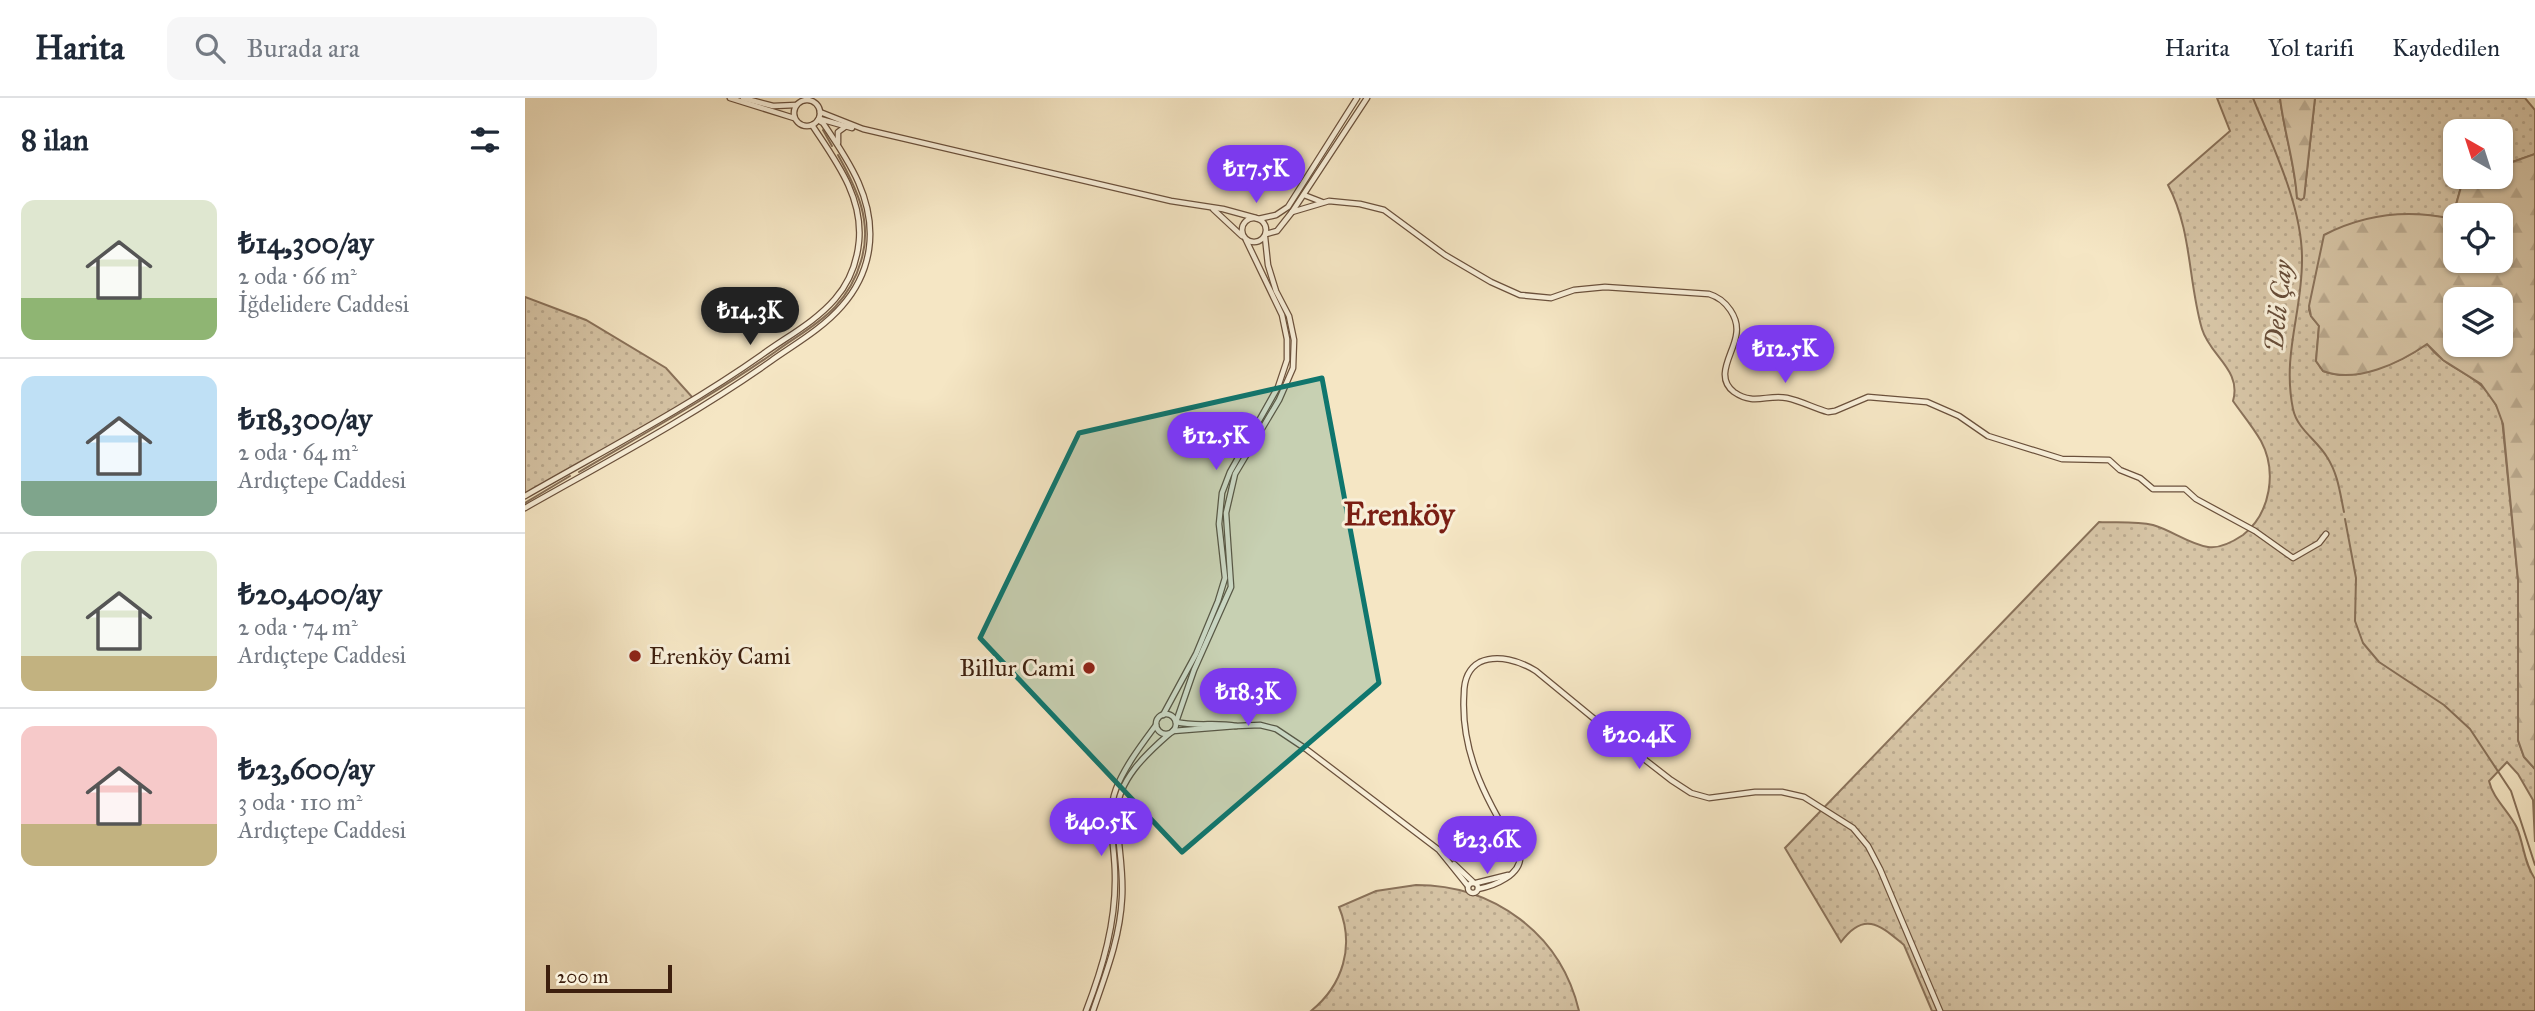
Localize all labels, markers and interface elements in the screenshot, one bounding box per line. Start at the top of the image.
search box [167,17,657,80]
text: Harita [35,28,125,68]
icon: search [191,29,229,67]
text: Burada ara [247,32,360,64]
text: Harita [2165,33,2230,63]
text: Yol tarifi [2268,33,2354,63]
text: Kaydedilen [2392,33,2500,63]
north arrow [2443,119,2513,189]
map controls [2443,119,2513,357]
icon: filters [466,121,504,159]
text: 8 ilan [21,122,89,158]
pin: ₺17.5K [1199,146,1313,205]
text: ₺17.5K [1223,154,1289,182]
button: locate [2443,203,2513,273]
text: ₺14,300/ay [238,225,374,261]
icon: home [77,228,161,312]
water label: Deli Çay [2257,258,2299,353]
text: 2 oda · 66 m² [238,262,357,290]
button: layers [2443,287,2513,357]
pin: ₺14.3K [693,288,807,347]
text: İğdelidere Caddesi [238,290,409,318]
text: ₺14.3K [717,296,783,324]
pin: ₺12.5K [1728,326,1842,385]
text: ₺12.5K [1752,334,1818,362]
text: ₺18,300/ay [238,401,372,437]
icon: home [77,404,161,488]
pin: ₺12.5K [1159,412,1273,472]
text: ₺12.5K [1183,421,1249,449]
text: 2 oda · 64 m² [238,438,358,466]
text: Ardıçtepe Caddesi [238,466,406,494]
district label: Erenköy [1344,495,1455,534]
text: ₺20,400/ay [238,576,382,612]
icon: home [77,579,161,663]
text: 2 oda · 74 m² [238,613,358,641]
text: Ardıçtepe Caddesi [238,641,406,669]
place label: Erenköy Cami [649,641,791,671]
marker: Erenköy Cami [627,648,643,664]
place label: Billur Cami [959,653,1075,683]
marker: Billur Cami [1081,660,1097,676]
pin: ₺18.3K [1191,668,1305,728]
text: ₺18.3K [1216,677,1280,705]
pin: ₺20.4K [1582,712,1696,771]
text: ₺20.4K [1603,720,1675,748]
text: ₺23,600/ay [238,751,374,787]
icon: home [77,754,161,838]
text: 3 oda · 110 m² [238,788,363,816]
pin: ₺40.5K [1044,798,1158,858]
text: ₺40.5K [1066,807,1136,835]
text: Ardıçtepe Caddesi [238,816,406,844]
pin: ₺23.6K [1430,816,1544,876]
text: ₺23.6K [1454,825,1520,853]
scale bar [546,962,672,994]
text: 200 m [557,965,609,988]

